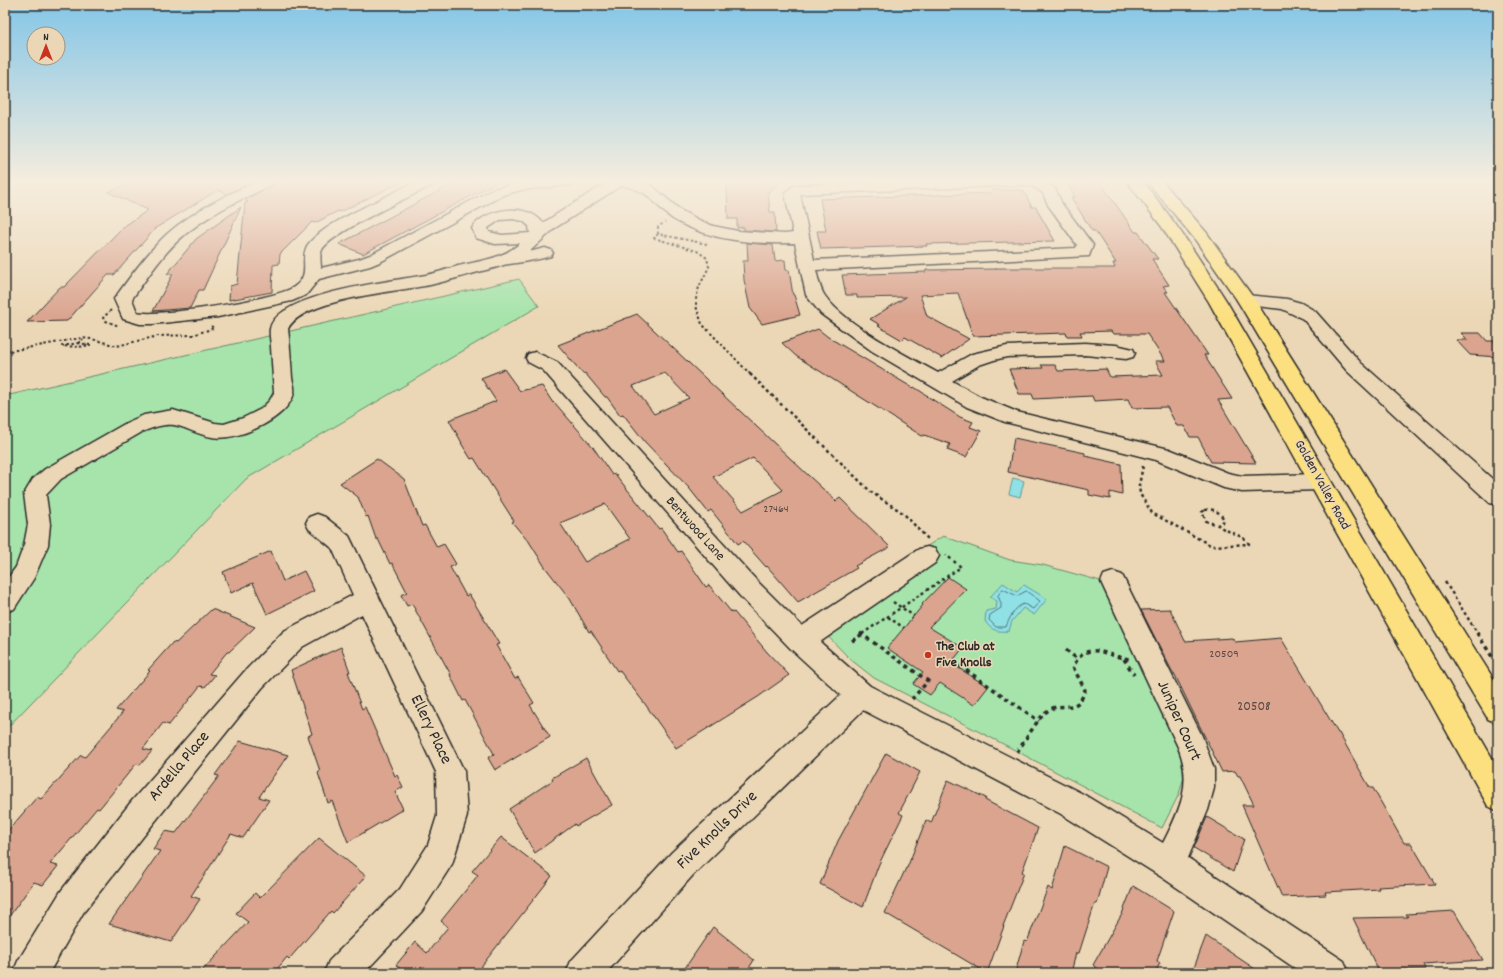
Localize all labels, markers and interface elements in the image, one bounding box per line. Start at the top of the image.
north arrow [26,26,66,66]
text: N [43,30,49,46]
street label: Golden Valley Road [1289,436,1355,534]
street label: Bentwood Lane [661,492,729,566]
house number: 27464 [763,501,789,518]
place label: The Club at Five Knolls [936,637,995,673]
house number: 20509 [1209,646,1239,663]
marker: The Club at Five Knolls [923,650,933,660]
street label: Juniper Court [1150,677,1206,765]
street label: Ellery Place [403,691,457,769]
house number: 20508 [1237,697,1271,717]
street label: Ardella Place [143,727,217,807]
street label: Five Knolls Drive [672,786,764,876]

